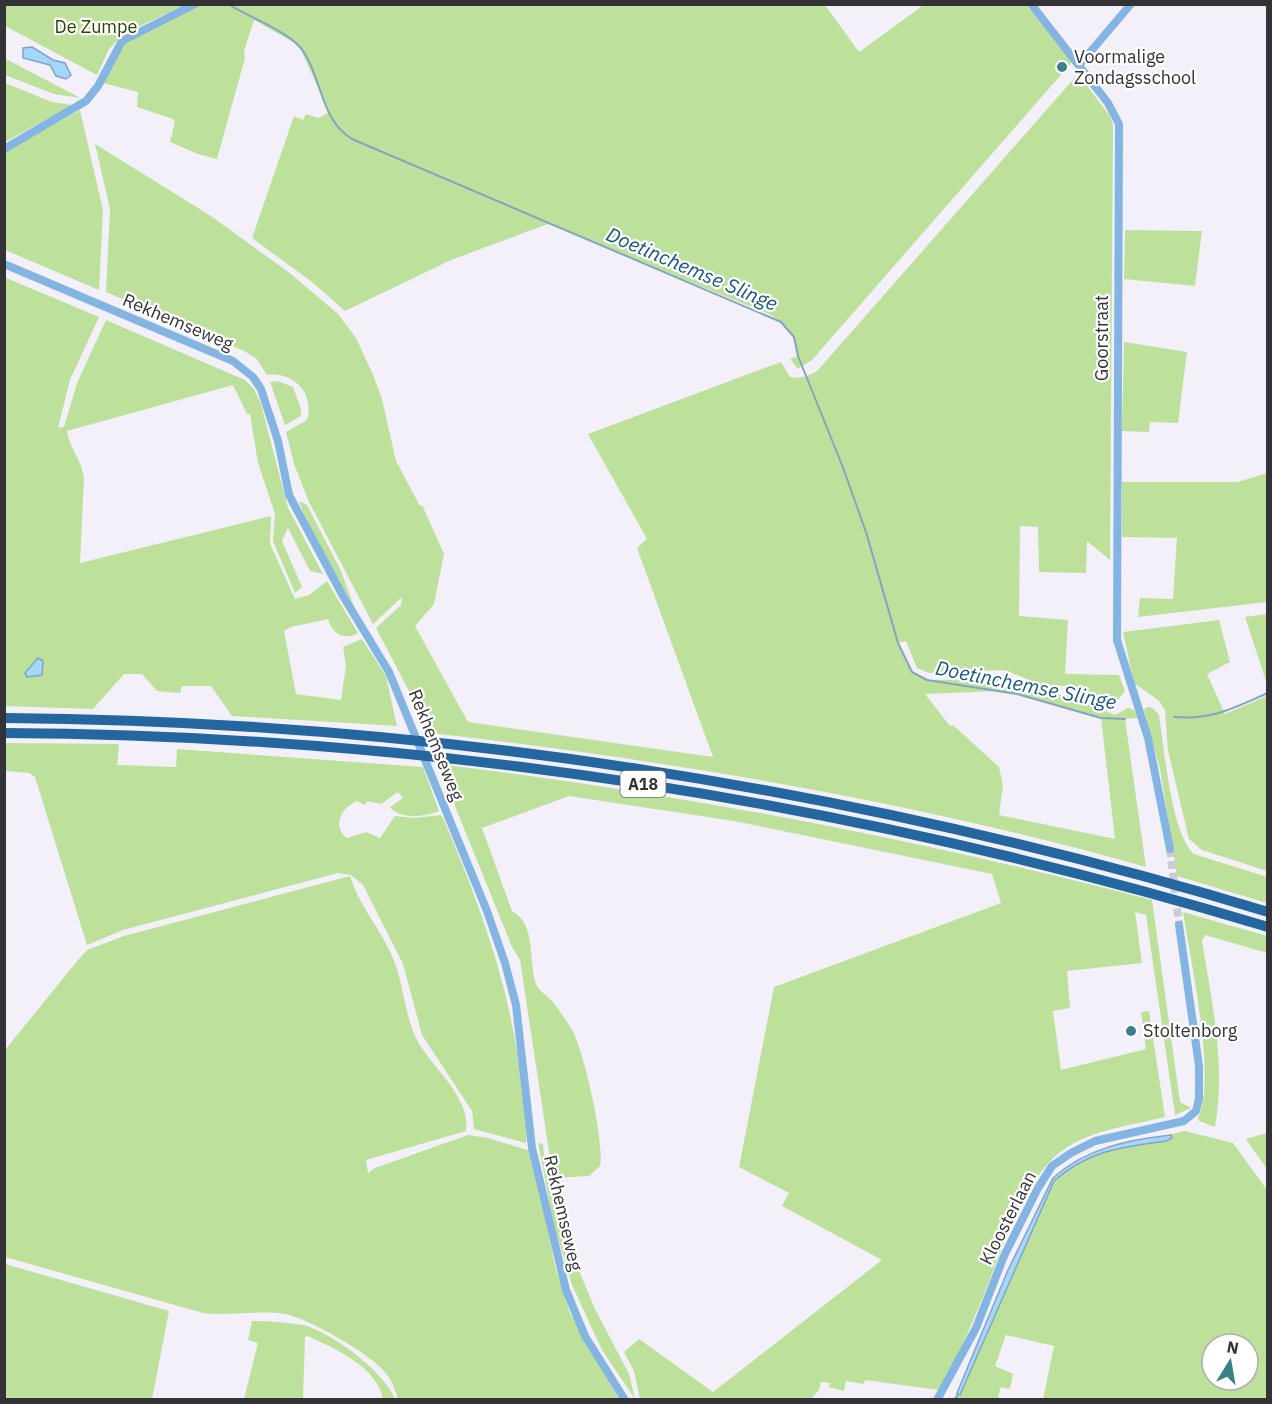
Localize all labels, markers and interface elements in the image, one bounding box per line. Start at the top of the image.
park label: De Zumpe [55,15,138,38]
place label: Voormalige Zondagsschool [1074,45,1196,89]
marker: Voormalige Zondagsschool [1055,60,1069,74]
water label: Doetinchemse Slinge [602,220,782,317]
street label: Rekhemseweg [119,288,238,355]
street label: Goorstraat [1090,295,1113,381]
water label: Doetinchemse Slinge [933,654,1119,715]
street label: Rekhemseweg [404,686,469,804]
road number: A18 [620,771,666,797]
place label: Stoltenborg [1143,1019,1238,1042]
marker: Stoltenborg [1124,1024,1138,1038]
street label: Rekhemseweg [539,1153,588,1273]
street label: Kloosterlaan [974,1167,1041,1269]
north arrow [1200,1332,1260,1392]
text: N [1225,1336,1240,1358]

